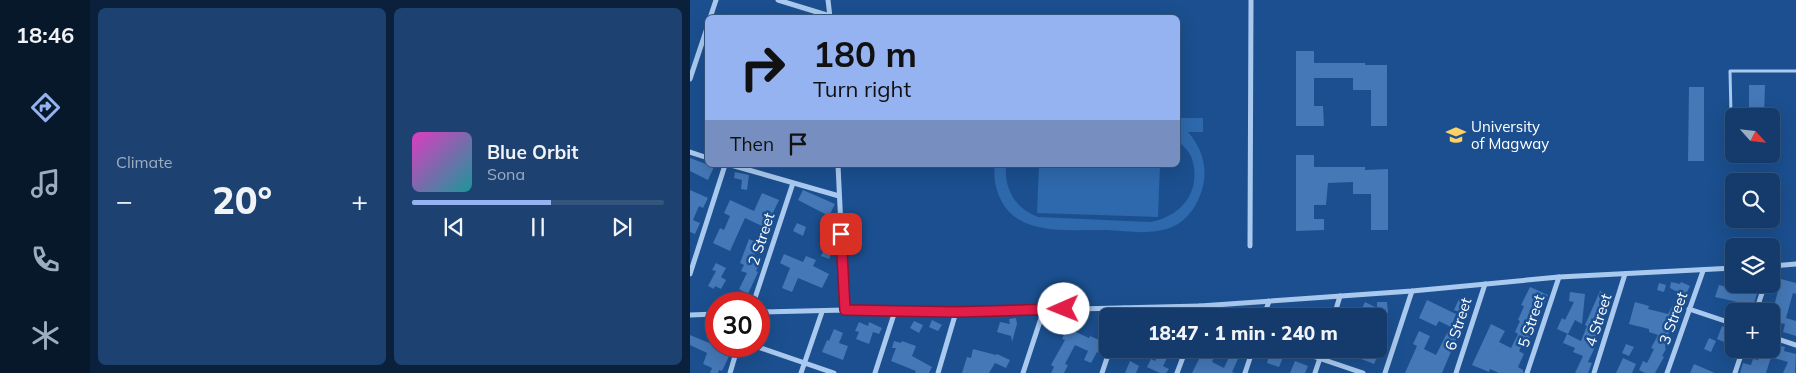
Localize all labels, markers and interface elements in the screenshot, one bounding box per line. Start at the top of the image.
text: 18:46 [16,21,74,49]
text: 180 m [813,32,917,76]
icon: right [730,35,795,100]
text: Turn right [813,75,911,103]
icon: directions [28,90,63,125]
north arrow [1725,108,1780,162]
map controls [1725,108,1780,358]
place label: University of Magway [1471,117,1549,153]
school or university icon: University of Magway [1445,124,1467,146]
icon: arrive [784,130,812,158]
text: Then [730,132,774,156]
text: Blue Orbit [487,140,578,164]
text: Climate [116,152,172,172]
text: Sona [487,164,525,184]
icon: music [28,166,63,201]
button: search [1725,173,1780,228]
text: 20° [212,176,272,224]
text: − [116,183,133,218]
text: + [351,183,368,218]
street label: 2 Street [744,210,778,268]
icon: previous [440,213,468,241]
icon: pause [524,213,552,241]
icon: next [608,213,636,241]
pin [820,213,862,255]
icon: arrive [827,220,855,248]
button: layers [1725,238,1780,293]
icon: phone [28,242,63,277]
position arrow [1037,282,1089,334]
street label: 3 Street [1655,289,1691,347]
street label: 4 Street [1581,291,1615,349]
speed limit sign: 30 [705,292,770,357]
street label: 5 Street [1514,292,1548,350]
street label: 6 Street [1441,295,1475,353]
button: + [1725,303,1780,358]
icon: climate [28,318,63,353]
text: 18:47 · 1 min · 240 m [1148,321,1338,345]

